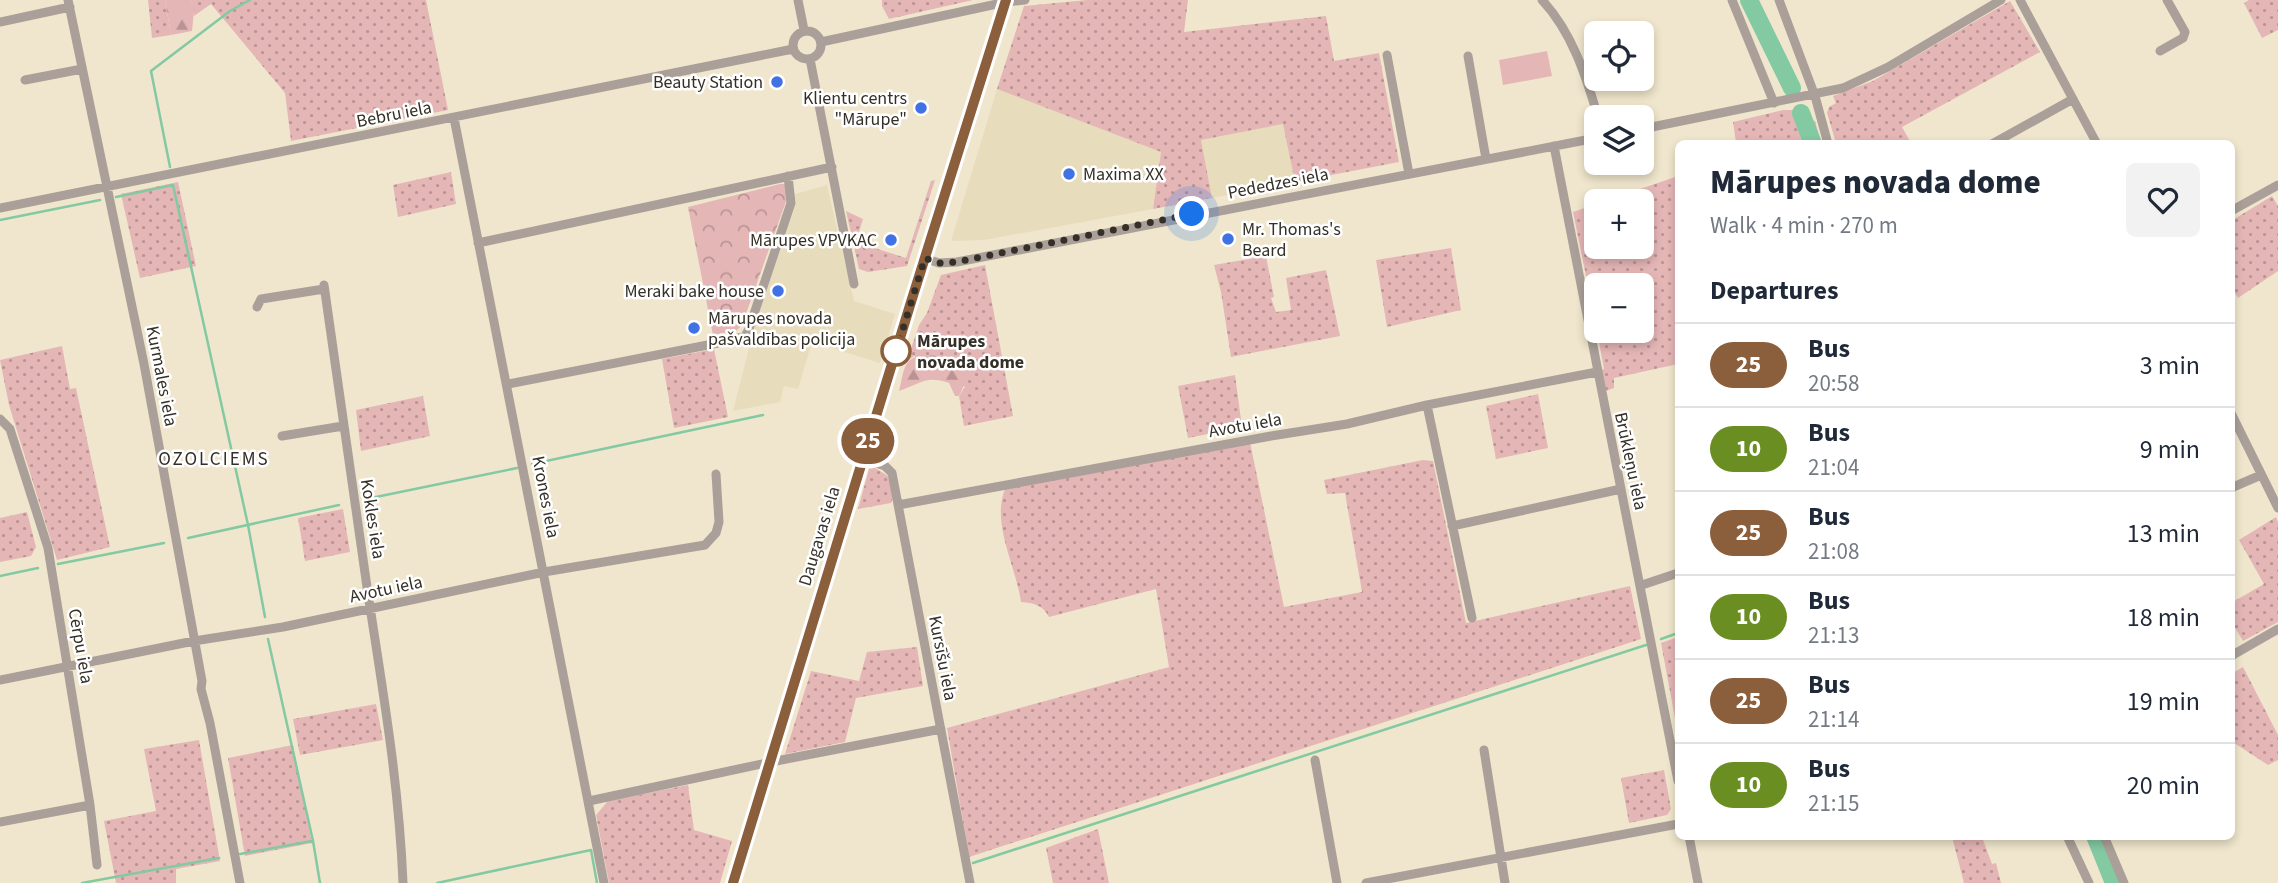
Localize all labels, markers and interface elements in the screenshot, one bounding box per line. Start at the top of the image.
map controls [1584,21,1654,343]
button: locate [1584,21,1654,91]
place label: Beauty Station [653,70,763,95]
marker: Beauty Station [769,74,785,90]
place label: Klientu centrs "Mārupe" [803,86,907,132]
street label: Bebru iela [354,95,434,134]
marker: Klientu centrs "Mārupe" [913,100,929,116]
button: layers [1584,105,1654,175]
text: Mārupes novada dome [1710,159,2041,206]
street label: Pededzes iela [1226,161,1331,206]
place label: Maxima XX [1083,162,1164,187]
button: heart [2126,163,2200,237]
marker: Maxima XX [1061,166,1077,182]
button: + [1584,189,1654,259]
your location [1174,196,1209,231]
text: Walk · 4 min · 270 m [1710,209,1898,242]
place label: Mr. Thomas's Beard [1242,217,1341,263]
place label: Mārupes VPVKAC [750,228,877,253]
marker: Mr. Thomas's Beard [1220,231,1236,247]
marker: Mārupes VPVKAC [883,232,899,248]
text: Departures [1710,272,1838,309]
button: − [1584,273,1654,343]
place label: Meraki bake house [624,279,764,304]
marker: Meraki bake house [770,283,786,299]
place label: Mārupes novada pašvaldības policija [708,306,855,352]
marker: Mārupes novada pašvaldības policija [686,320,702,336]
street label: Kurmales iela [140,324,184,428]
place label: Mārupes novada dome [917,329,1024,375]
text: Bus [1808,330,1850,367]
marker: Mārupes novada dome [881,336,911,366]
text: 25 [1736,347,1761,382]
text: 3 min [2140,347,2200,384]
text: 20:58 [1808,367,1859,400]
street label: Avotu iela [1207,407,1284,444]
street label: Brūkleņu iela [1608,410,1653,512]
text: Bus [1808,414,1850,451]
line badge: 25 [836,418,900,464]
text: 25 [855,423,881,458]
text: 10 [1736,431,1761,466]
text: 9 min [2140,431,2200,468]
district label: OZOLCIEMS [158,446,270,473]
text: 21:04 [1808,451,1859,484]
street label: Krones iela [525,454,566,540]
street label: Kokles iela [354,477,391,561]
street label: Daugavas iela [792,483,847,589]
text: Bus [1808,498,1850,535]
text: 25 [1736,515,1761,550]
text: 13 min [2127,515,2200,552]
text: 21:08 [1808,535,1859,568]
street label: Avotu iela [347,570,425,609]
text: Bus [1808,582,1850,619]
text: 10 [1736,599,1761,634]
text: 18 min [2127,599,2200,636]
street label: Cērpu iela [62,607,99,686]
street label: Kursīšu iela [922,613,963,703]
text: 21:13 [1808,619,1859,652]
text: Bus [1808,666,1850,703]
text: 25 [1736,683,1761,718]
text: 19 min [2127,683,2200,720]
text: 21:14 [1808,703,1859,736]
text: Bus [1808,750,1850,787]
text: 10 [1736,767,1761,802]
text: 20 min [2127,767,2200,804]
text: 21:15 [1808,787,1859,820]

